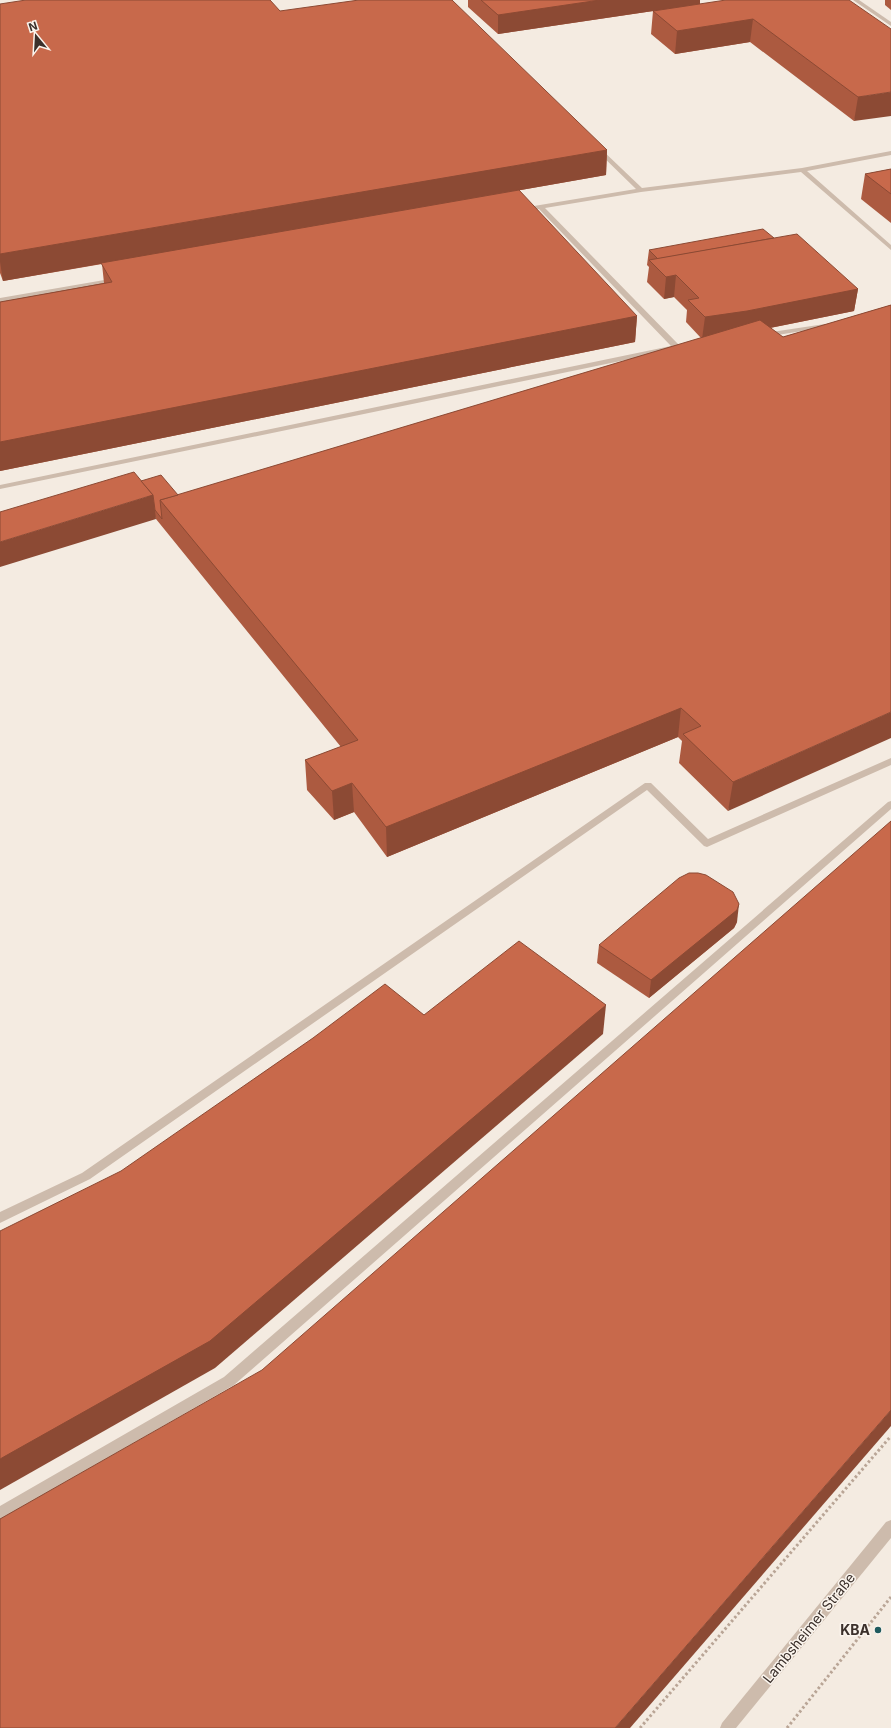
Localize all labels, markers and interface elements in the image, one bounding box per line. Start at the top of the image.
north arrow [16,16,56,56]
text: N [27,19,39,34]
street label: Lambsheimer Straße [759,1569,858,1686]
place label: KBA [840,1621,871,1638]
marker: KBA [873,1625,883,1635]

